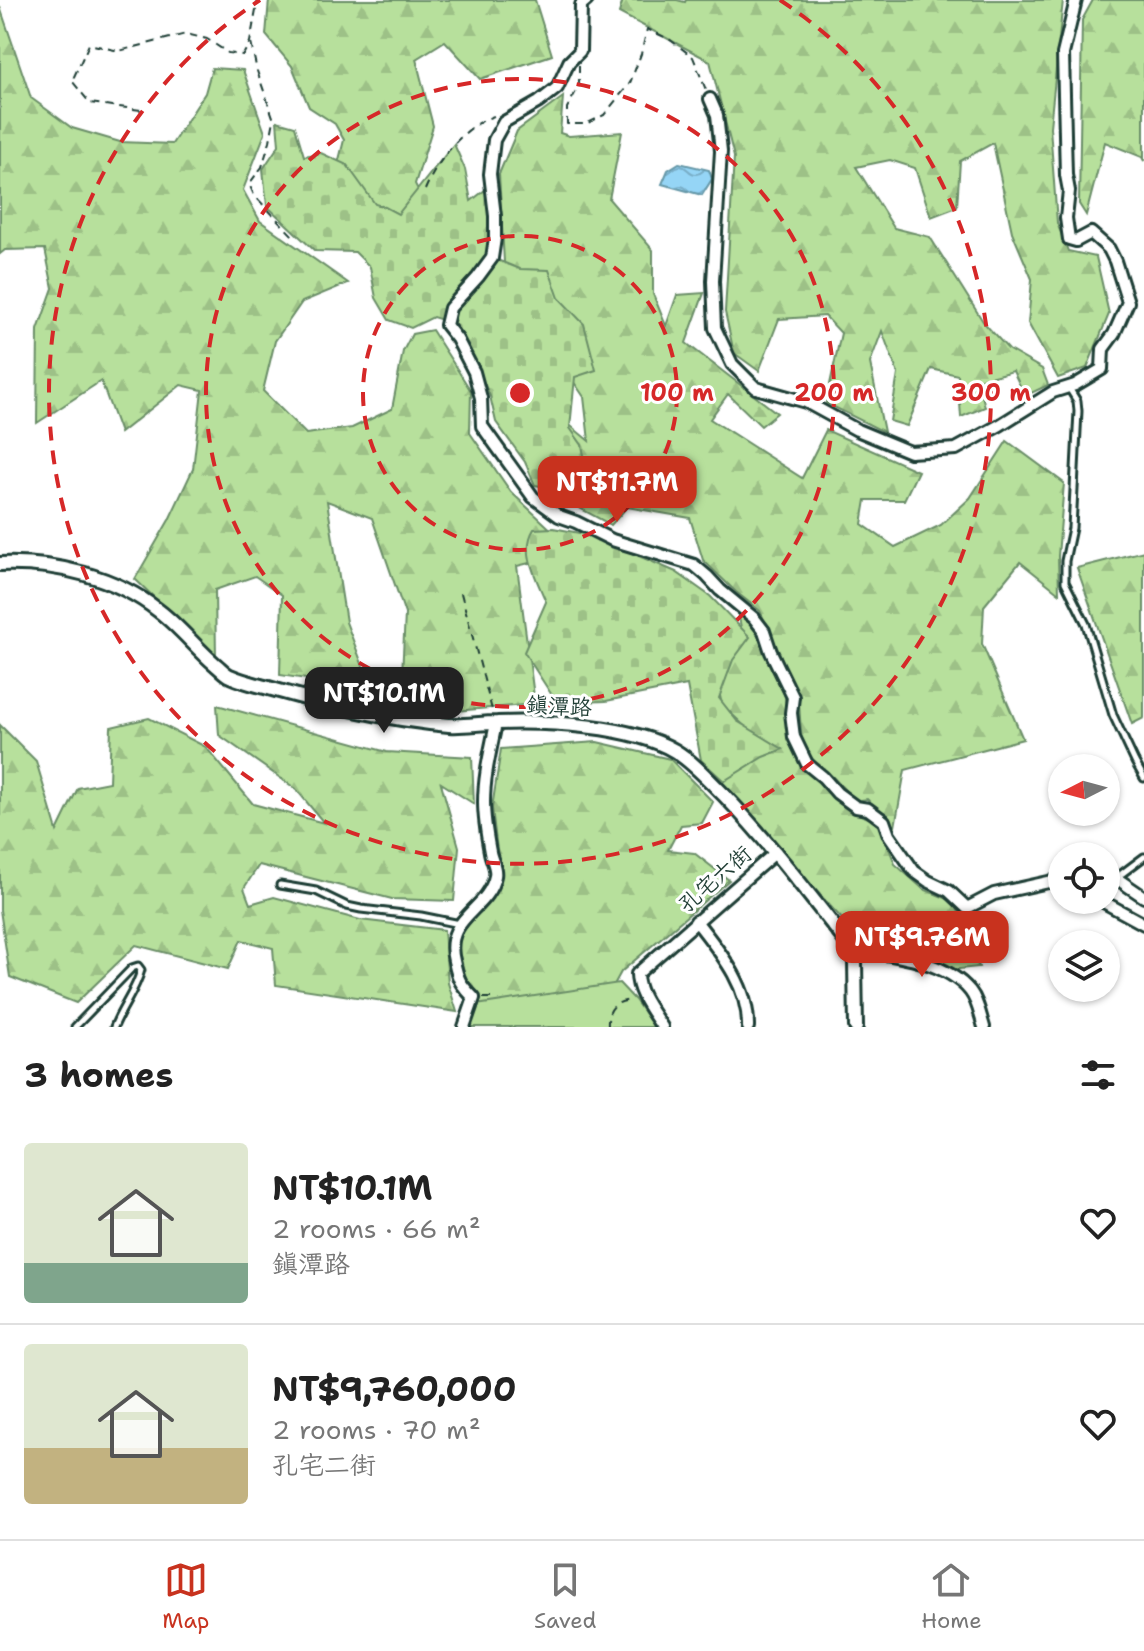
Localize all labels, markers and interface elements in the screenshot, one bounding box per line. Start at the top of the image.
text: 100 m [640,377,714,409]
text: 200 m [794,377,874,409]
text: 300 m [951,377,1031,409]
centre of rings [506,379,534,407]
pin: NT$11.7M [534,456,700,524]
text: NT$11.7M [556,464,678,499]
pin: NT$10.1M [301,667,467,735]
text: NT$10.1M [323,675,445,710]
street label: 鎮潭路 [525,690,593,722]
north arrow [1048,754,1120,826]
map controls [1048,754,1120,1002]
street label: 孔宅六街 [672,839,758,919]
button: locate [1048,842,1120,914]
pin: NT$9.76M [839,911,1005,979]
text: NT$9.76M [854,919,990,954]
button: layers [1048,930,1120,1002]
text: 3 homes [24,1052,173,1098]
icon: filters [1076,1053,1120,1097]
text: NT$10.1M [272,1165,432,1211]
icon: home [88,1175,184,1271]
icon: heart [1076,1201,1120,1245]
text: 2 rooms · 66 m² [272,1211,481,1246]
text: 鎮潭路 [272,1246,350,1281]
text: NT$9,760,000 [272,1366,517,1412]
icon: home [88,1376,184,1472]
icon: heart [1076,1402,1120,1446]
text: 2 rooms · 70 m² [272,1412,481,1447]
text: 孔宅二街 [272,1447,376,1482]
tab: Map [162,1558,209,1635]
tab: Saved [534,1558,597,1635]
tab: Home [921,1558,982,1635]

